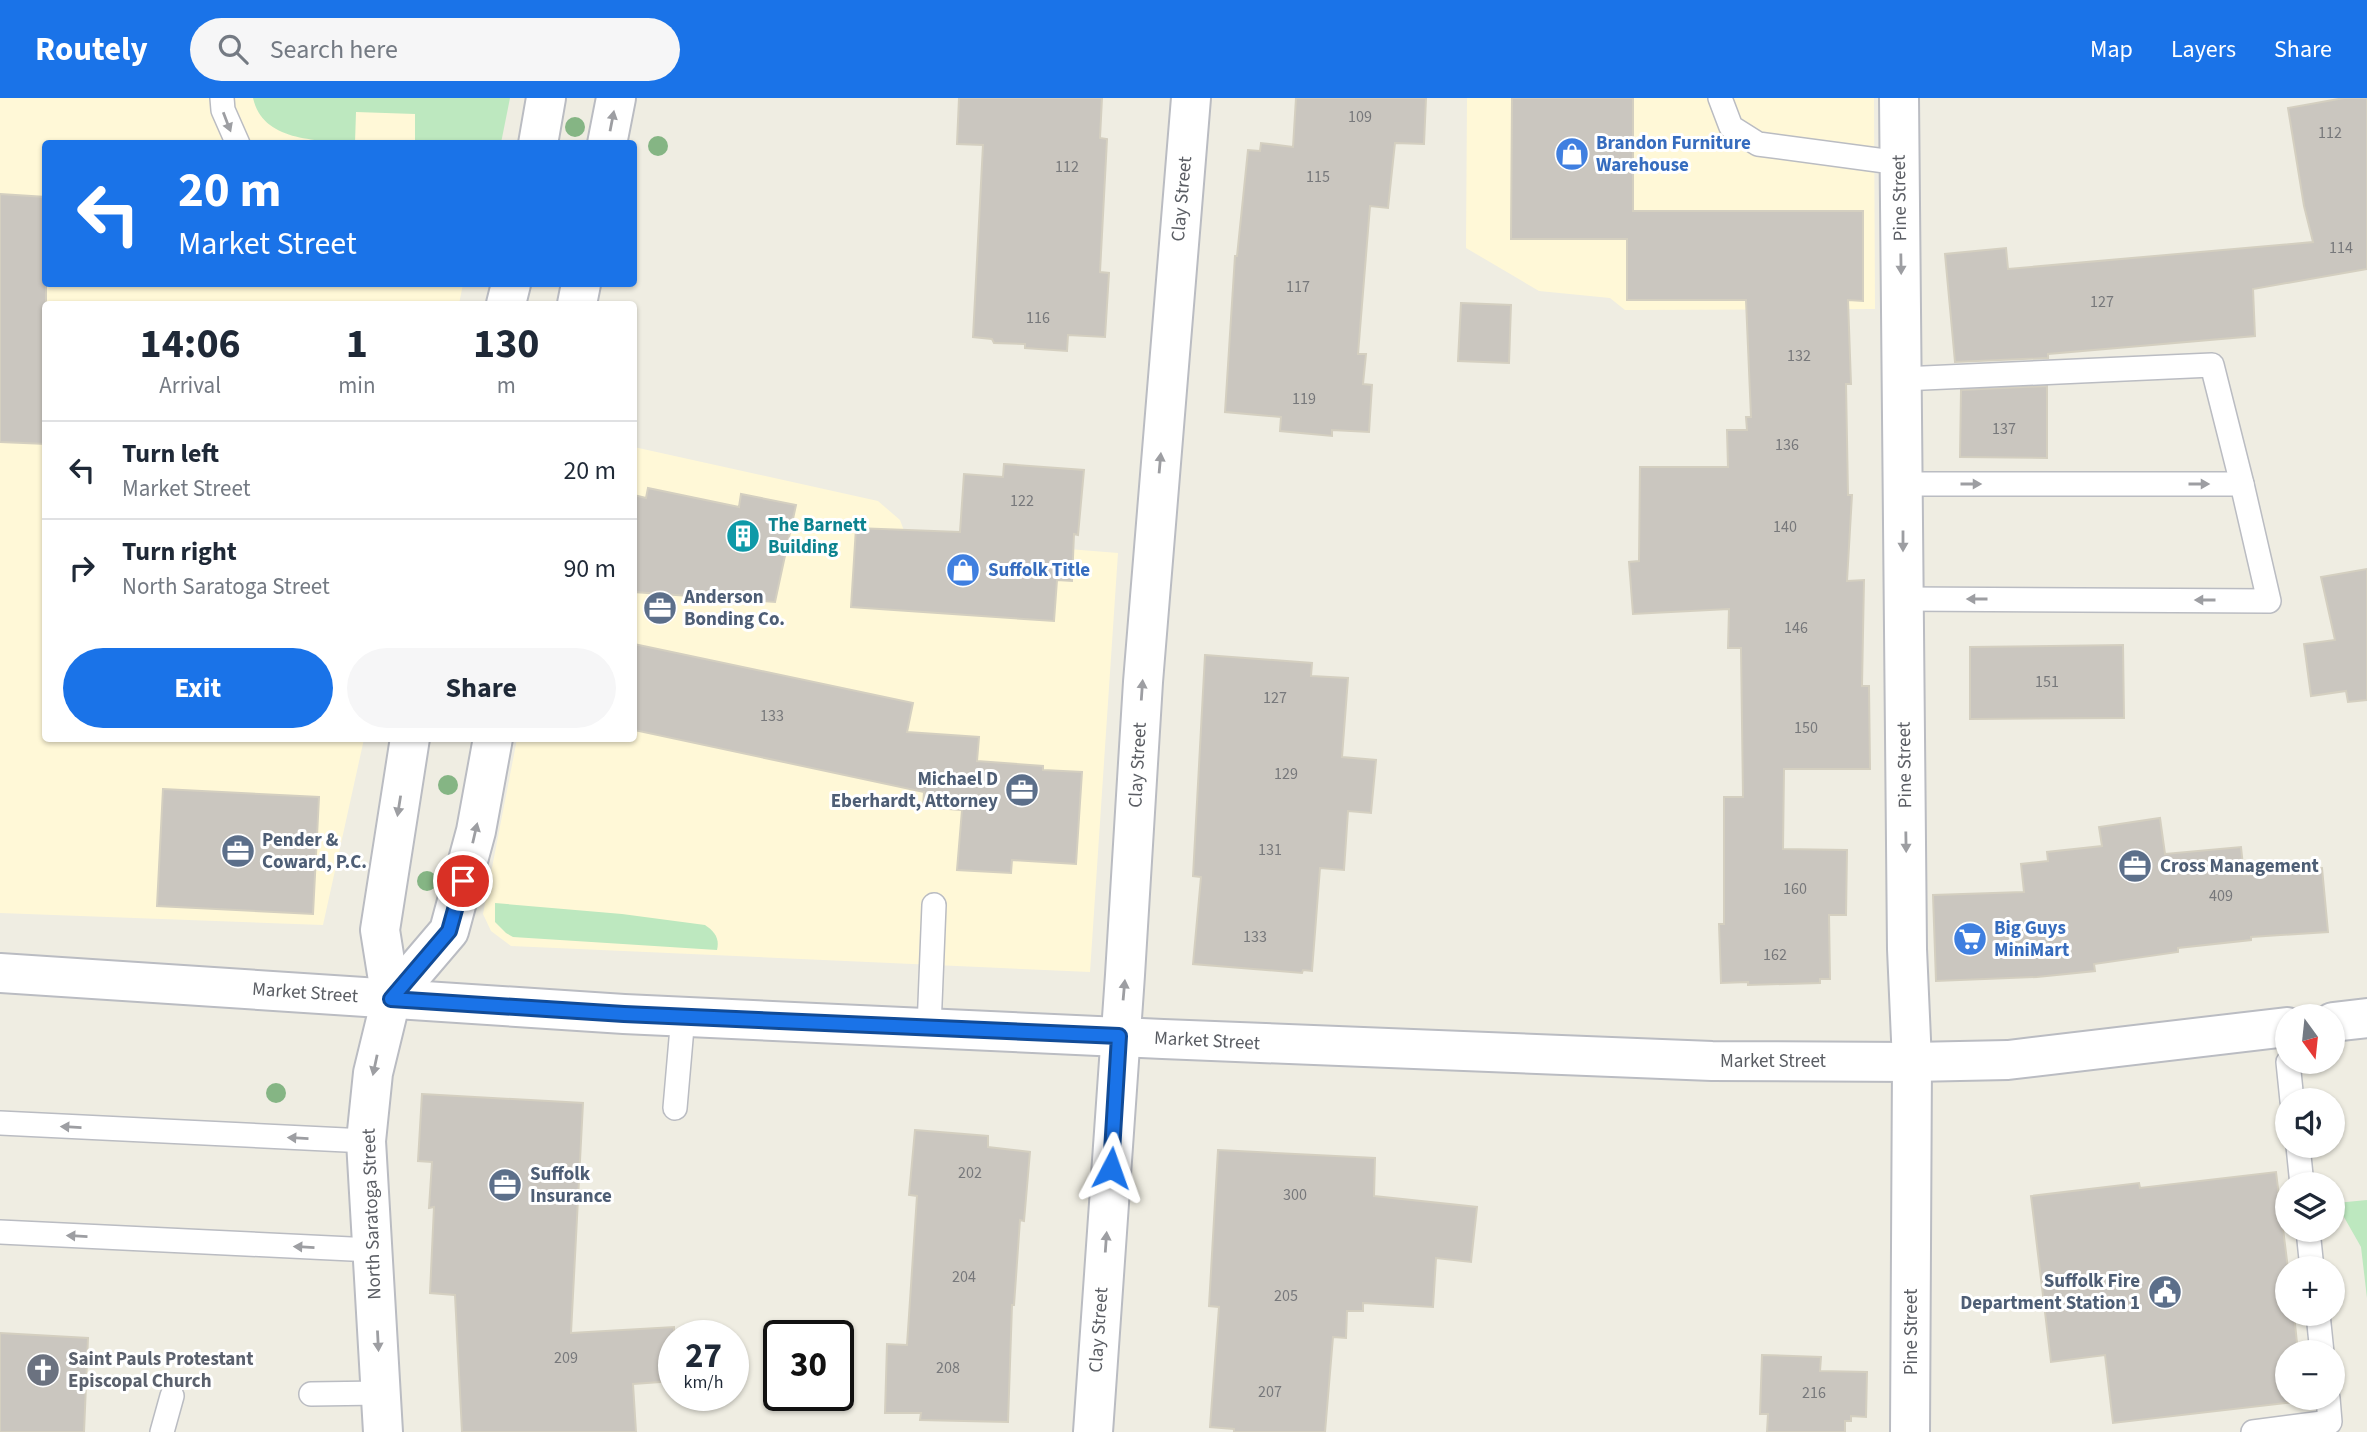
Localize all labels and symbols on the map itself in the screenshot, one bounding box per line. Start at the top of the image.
house number: 109 [1348,106,1372,128]
one-way arrow [606,110,617,132]
one-way arrow [222,111,233,132]
house number: 112 [2318,122,2342,144]
place label: Brandon Furniture Warehouse [1596,130,1751,179]
shop icon: Brandon Furniture Warehouse [1553,135,1591,173]
street label: Pine Street [1886,154,1914,242]
street label: Clay Street [1165,155,1199,243]
house number: 112 [1055,156,1079,178]
house number: 115 [1306,166,1330,188]
house number: 114 [2329,237,2353,259]
one-way arrow [1895,253,1907,275]
house number: 117 [1286,276,1310,298]
house number: 127 [2090,291,2114,313]
house number: 116 [1026,307,1050,329]
house number: 132 [1787,345,1811,367]
house number: 119 [1292,388,1316,410]
house number: 137 [1992,418,2016,440]
house number: 136 [1775,434,1799,456]
one-way arrow [1155,452,1166,474]
one-way arrow [1960,478,1982,490]
one-way arrow [2188,478,2210,490]
house number: 122 [1010,490,1034,512]
place label: The Barnett Building [768,512,867,561]
house number: 140 [1773,516,1797,538]
building icon: The Barnett Building [724,517,762,555]
one-way arrow [1897,530,1909,552]
shop icon: Suffolk Title [944,551,982,589]
place label: Suffolk Title [988,557,1090,584]
place label: Anderson Bonding Co. [683,584,785,633]
office icon: Anderson Bonding Co. [641,589,679,627]
one-way arrow [1966,593,1988,605]
one-way arrow [2194,594,2216,606]
house number: 146 [1784,617,1808,639]
house number: 151 [2035,671,2059,693]
one-way arrow [1137,679,1148,701]
house number: 127 [1263,687,1287,709]
house number: 133 [760,705,784,727]
house number: 150 [1794,717,1818,739]
street label: Clay Street [1122,721,1154,808]
street label: Pine Street [1891,721,1919,809]
house number: 129 [1274,763,1298,785]
place label: Michael D Eberhardt, Attorney [831,766,998,815]
office icon: Michael D Eberhardt, Attorney [1003,771,1041,809]
one-way arrow [393,795,404,817]
one-way arrow [470,822,481,844]
place label: Pender & Coward, P.C. [262,827,367,876]
one-way arrow [1900,831,1912,853]
office icon: Pender & Coward, P.C. [219,832,257,870]
house number: 131 [1258,839,1282,861]
office icon: Cross Management [2116,847,2154,885]
pin [433,851,493,911]
place label: Cross Management [2160,853,2319,880]
house number: 160 [1783,878,1807,900]
house number: 409 [2209,885,2233,907]
place label: Big Guys MiniMart [1994,915,2069,964]
supermarket icon: Big Guys MiniMart [1951,920,1989,958]
house number: 133 [1243,926,1267,948]
house number: 162 [1763,944,1787,966]
street label: Market Street [251,976,359,1010]
one-way arrow [1118,979,1129,1001]
north arrow [2275,1004,2345,1074]
street label: Market Street [1153,1025,1261,1057]
street label: Market Street [1720,1048,1827,1075]
one-way arrow [369,1054,380,1076]
one-way arrow [59,1121,81,1132]
street label: North Saratoga Street [355,1127,388,1300]
position arrow [1074,1131,1148,1205]
one-way arrow [287,1133,309,1144]
place label: Suffolk Insurance [530,1161,612,1210]
house number: 202 [958,1162,982,1184]
office icon: Suffolk Insurance [486,1166,524,1204]
house number: 300 [1283,1184,1307,1206]
one-way arrow [66,1230,88,1241]
one-way arrow [1100,1230,1111,1252]
one-way arrow [293,1241,315,1252]
house number: 204 [952,1266,976,1288]
place label: Suffolk Fire Department Station 1 [1960,1268,2140,1317]
public building icon: Suffolk Fire Department Station 1 [2146,1273,2184,1311]
house number: 205 [1274,1285,1298,1307]
street label: Clay Street [1083,1286,1115,1374]
street label: Pine Street [1898,1288,1925,1375]
speed limit sign: 30 [763,1320,854,1411]
one-way arrow [372,1330,383,1352]
place label: Saint Pauls Protestant Episcopal Church [68,1346,254,1395]
house number: 209 [554,1347,578,1369]
church icon: Saint Pauls Protestant Episcopal Church [24,1351,62,1389]
house number: 208 [936,1357,960,1379]
house number: 207 [1258,1381,1282,1403]
house number: 216 [1802,1382,1826,1404]

